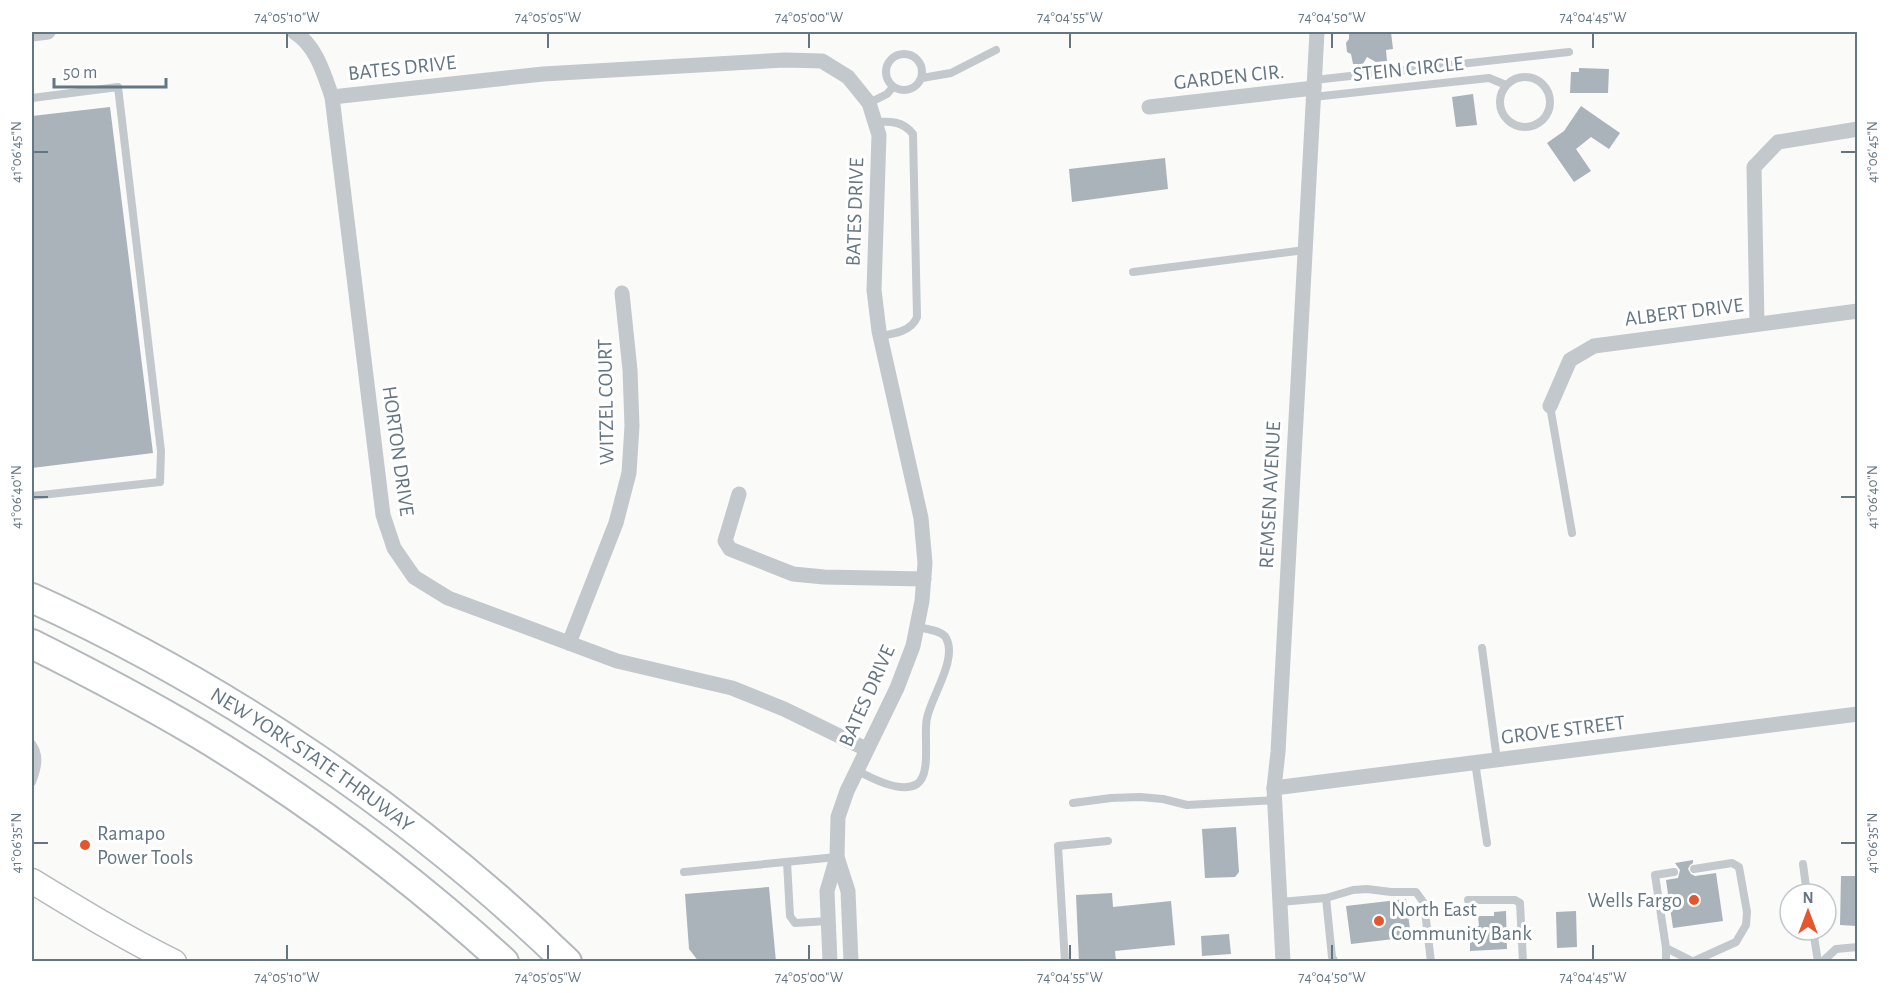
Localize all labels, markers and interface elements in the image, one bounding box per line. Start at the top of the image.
text: 74°05'10"W [254,10,320,25]
text: 74°05'05"W [515,10,582,25]
text: 74°05'00"W [775,10,844,25]
text: 74°04'55"W [1037,10,1104,25]
text: 74°04'50"W [1298,10,1366,25]
text: 74°04'45"W [1560,10,1627,25]
scale bar [54,51,166,89]
street label: BATES DRIVE [347,52,457,84]
street label: STEIN CIRCLE [1352,53,1464,85]
street label: GARDEN CIR. [1173,61,1285,93]
text: 50 m [63,64,97,82]
text: 41°06'45"N [9,121,24,183]
text: 41°06'45"N [1865,121,1880,183]
street label: BATES DRIVE [843,157,867,267]
street label: ALBERT DRIVE [1623,294,1745,330]
street label: WITZEL COURT [594,339,618,465]
street label: HORTON DRIVE [378,385,418,517]
street label: REMSEN AVENUE [1256,421,1284,569]
text: 41°06'40"N [9,465,24,529]
text: 41°06'40"N [1865,465,1880,529]
street label: BATES DRIVE [835,642,899,750]
street label: NEW YORK STATE THRUWAY [207,683,418,836]
street label: GROVE STREET [1500,712,1626,748]
text: 41°06'35"N [9,812,24,874]
text: 41°06'35"N [1865,812,1880,874]
place label: Ramapo Power Tools [97,823,193,868]
marker: Ramapo Power Tools [78,838,92,852]
north arrow [1778,882,1838,942]
place label: Wells Fargo [1588,890,1682,911]
text: N [1802,890,1814,906]
marker: Wells Fargo [1687,893,1701,907]
place label: North East Community Bank [1391,899,1532,944]
marker: North East Community Bank [1372,914,1386,928]
text: 74°05'10"W [254,970,320,985]
text: 74°05'05"W [515,970,582,985]
text: 74°05'00"W [775,970,844,985]
text: 74°04'55"W [1037,970,1104,985]
text: 74°04'50"W [1298,970,1366,985]
text: 74°04'45"W [1560,970,1627,985]

